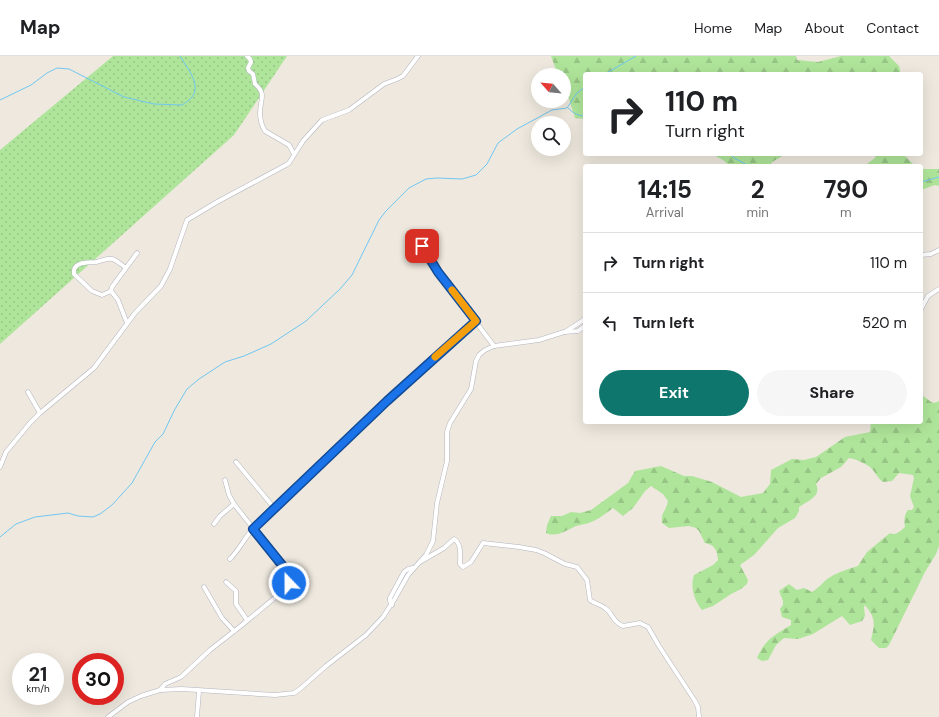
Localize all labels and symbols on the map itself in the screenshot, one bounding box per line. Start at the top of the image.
north arrow [531,68,571,108]
pin [405,229,439,263]
position arrow [268,562,310,604]
speed limit sign: 30 [72,653,124,705]

